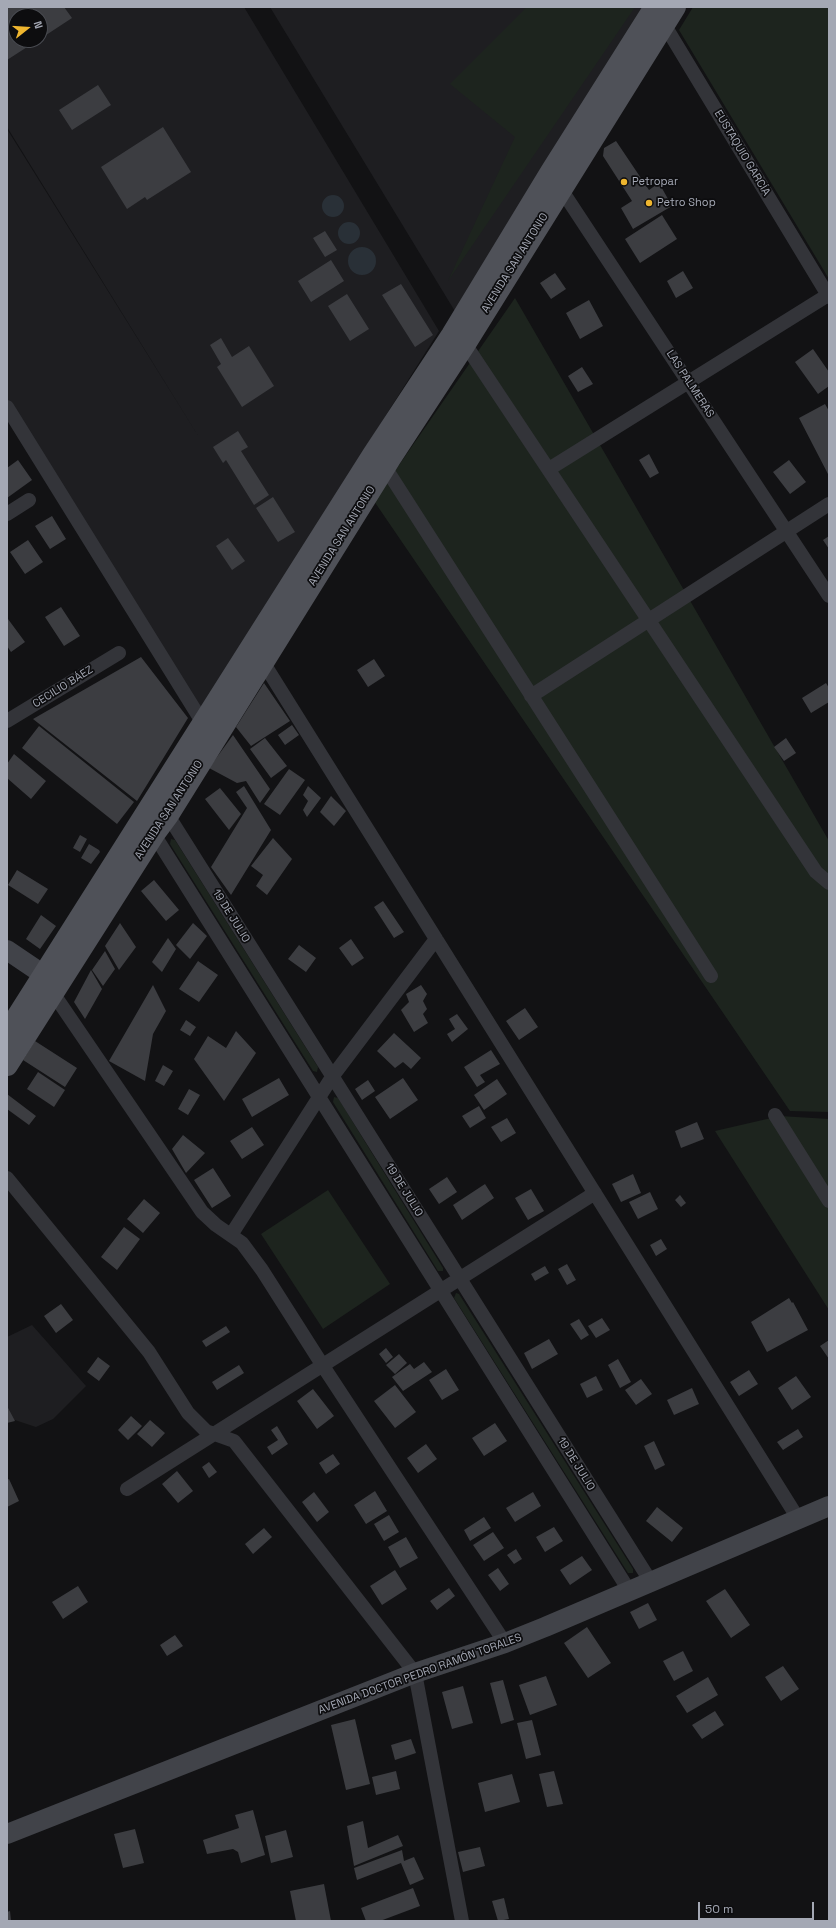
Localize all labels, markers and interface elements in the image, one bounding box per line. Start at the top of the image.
north arrow [8,8,48,48]
text: N [31,19,46,30]
street label: EUSTAQUIO GARCÍA [711,108,773,198]
place label: Petropar [632,175,678,189]
marker: Petropar [619,177,629,187]
place label: Petro Shop [657,196,716,210]
marker: Petro Shop [644,198,654,208]
street label: AVENIDA SAN ANTONIO [479,211,551,315]
street label: LAS PALMERAS [663,348,717,420]
street label: AVENIDA SAN ANTONIO [306,484,378,588]
street label: CECILIO BÁEZ [30,663,96,711]
street label: AVENIDA SAN ANTONIO [132,758,206,862]
street label: 19 DE JULIO [209,887,253,945]
street label: 19 DE JULIO [382,1161,426,1219]
street label: 19 DE JULIO [554,1435,598,1493]
street label: AVENIDA DOCTOR PEDRO RAMÓN TORALES [317,1631,523,1717]
scale bar [700,1894,816,1920]
text: 50 m [705,1901,733,1917]

